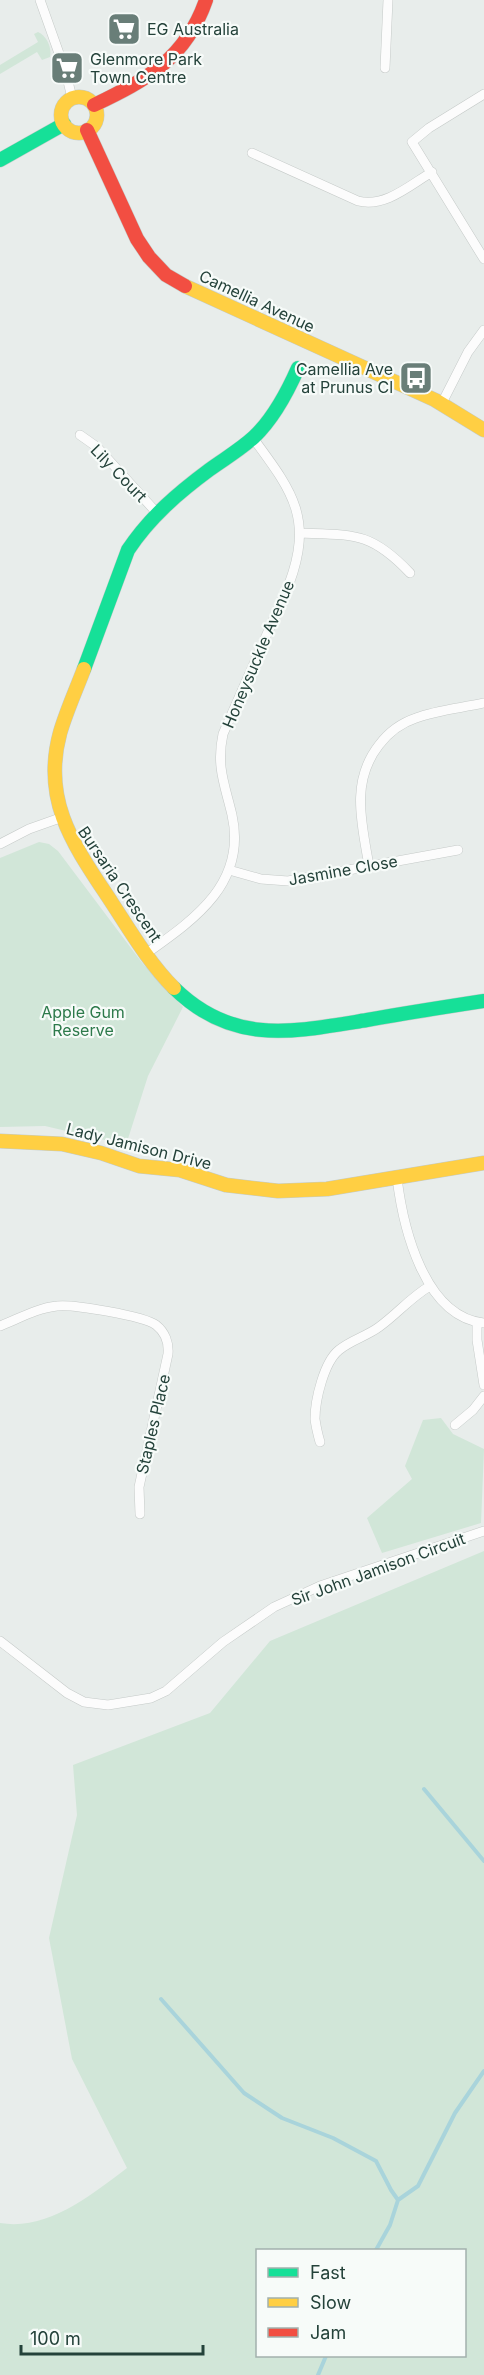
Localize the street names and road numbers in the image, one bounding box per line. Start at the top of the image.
street label: Camellia Avenue [196,265,318,337]
street label: Lily Court [87,440,151,506]
street label: Honeysuckle Avenue [218,577,298,731]
street label: Bursaria Crescent [74,822,166,946]
street label: Jasmine Close [287,851,399,889]
street label: Lady Jamison Drive [64,1118,214,1174]
street label: Staples Place [132,1372,174,1476]
street label: Sir John Jamison Circuit [288,1528,468,1610]

